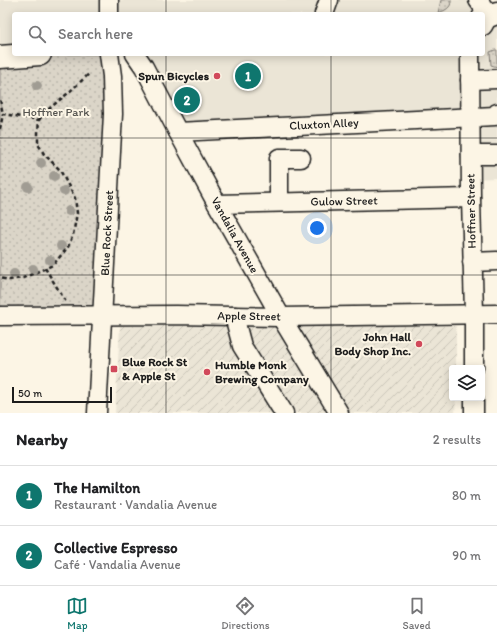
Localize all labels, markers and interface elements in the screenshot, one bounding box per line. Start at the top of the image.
search box [12,12,485,56]
icon: search [26,23,48,45]
text: Search here [58,25,133,43]
pin: 1 [235,61,261,91]
place label: Spun Bicycles [138,69,210,84]
marker: Spun Bicycles [212,71,222,81]
pin: 2 [174,85,200,115]
park label: Hoffner Park [23,105,90,119]
street label: Cluxton Alley [289,115,359,133]
street label: Hoffner Street [463,173,479,249]
street label: Blue Rock Street [98,189,116,276]
street label: Gulow Street [310,193,378,209]
street label: Vandalia Avenue [208,194,262,276]
your location [307,218,327,238]
street label: Apple Street [217,308,281,324]
place label: John Hall Body Shop Inc. [334,330,412,359]
marker: John Hall Body Shop Inc. [414,339,424,349]
place label: Blue Rock St & Apple St [122,355,188,384]
place label: Humble Monk Brewing Company [215,358,309,387]
marker: Blue Rock St & Apple St [109,364,119,374]
map controls [449,365,485,401]
button: layers [449,365,485,401]
marker: Humble Monk Brewing Company [202,367,212,377]
scale bar [12,385,112,404]
text: 50 m [18,387,42,400]
text: Nearby [16,429,68,449]
text: 2 results [433,432,481,447]
text: The Hamilton [54,479,140,497]
text: 1 [26,488,32,503]
text: 80 m [452,488,481,503]
text: Restaurant · Vandalia Avenue [54,497,217,512]
text: Collective Espresso [54,539,178,557]
text: 2 [26,548,32,563]
text: 90 m [452,548,481,563]
text: Café · Vandalia Avenue [54,557,181,572]
tab: Map [66,595,88,632]
tab: Directions [221,595,270,632]
tab: Saved [402,595,431,632]

